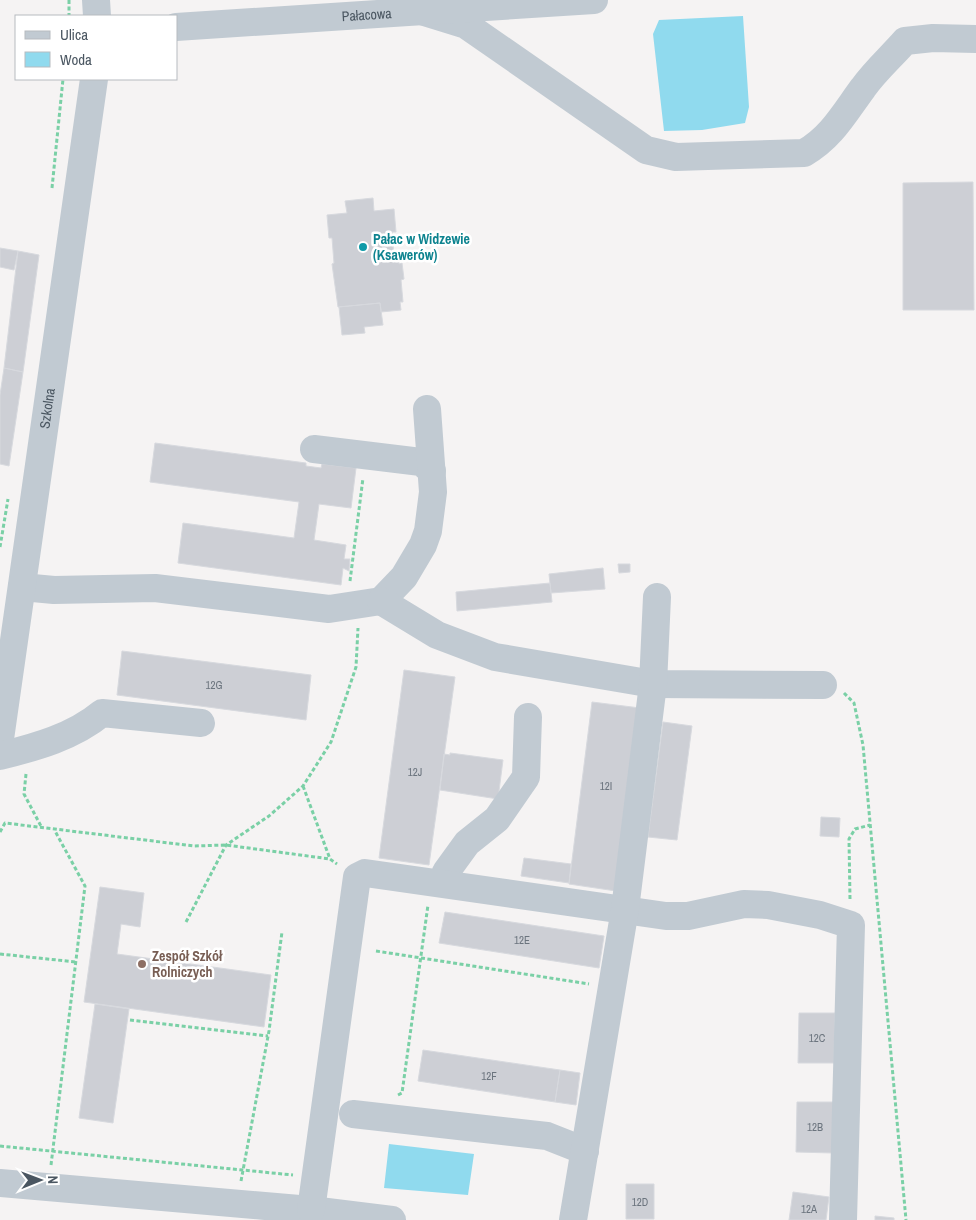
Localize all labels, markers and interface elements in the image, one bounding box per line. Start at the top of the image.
street label: Pałacowa [341,4,393,25]
legend [15,15,178,80]
text: Ulica [60,24,88,45]
text: Woda [60,49,92,70]
place label: Pałac w Widzewie (Ksawerów) [373,230,470,264]
marker: Pałac w Widzewie (Ksawerów) [357,241,369,253]
street label: Szkolna [35,386,59,430]
house number: 12G [205,678,223,692]
house number: 12J [408,765,422,779]
house number: 12I [600,779,612,793]
house number: 12E [514,933,530,947]
place label: Zespół Szkół Rolniczych [152,947,223,981]
marker: Zespół Szkół Rolniczych [136,958,148,970]
house number: 12C [809,1031,826,1045]
house number: 12F [481,1069,497,1083]
house number: 12B [807,1120,823,1134]
north arrow [15,1155,65,1205]
text: N [44,1175,62,1184]
house number: 12D [632,1195,648,1209]
house number: 12A [801,1202,818,1216]

